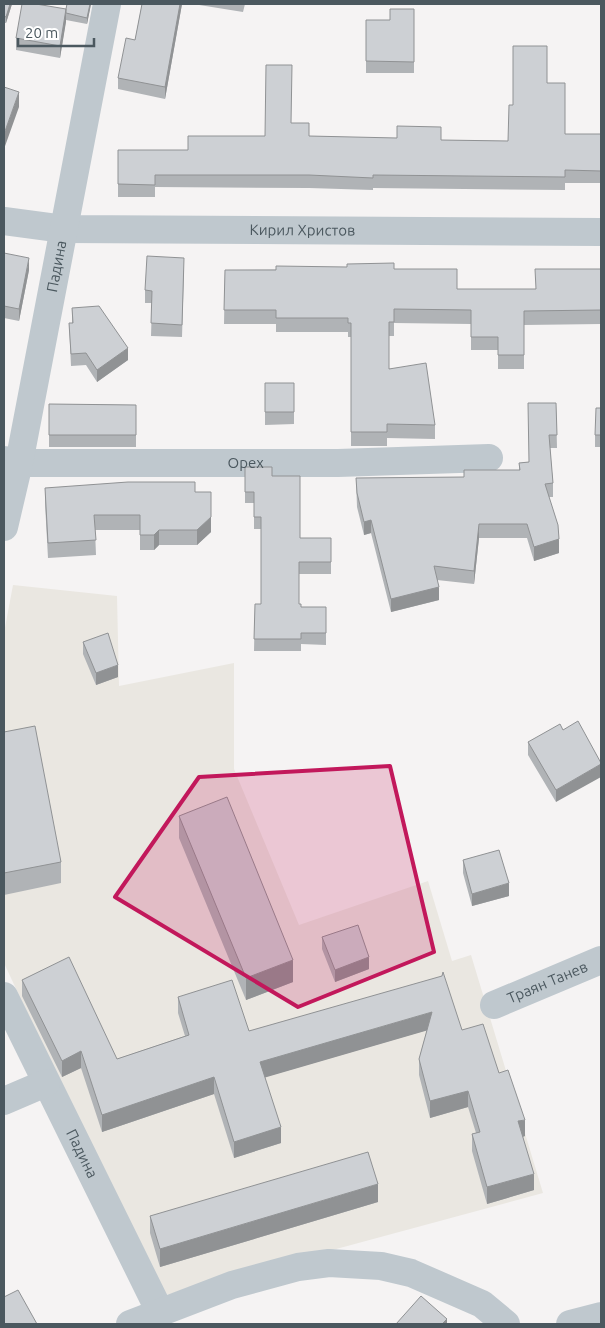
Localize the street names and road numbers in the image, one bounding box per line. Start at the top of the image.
street label: Кирил Христов [250,221,355,239]
street label: Падина [43,239,69,293]
street label: Орех [228,454,264,471]
street label: Траян Танев [505,958,590,1006]
street label: Падина [63,1126,102,1181]

